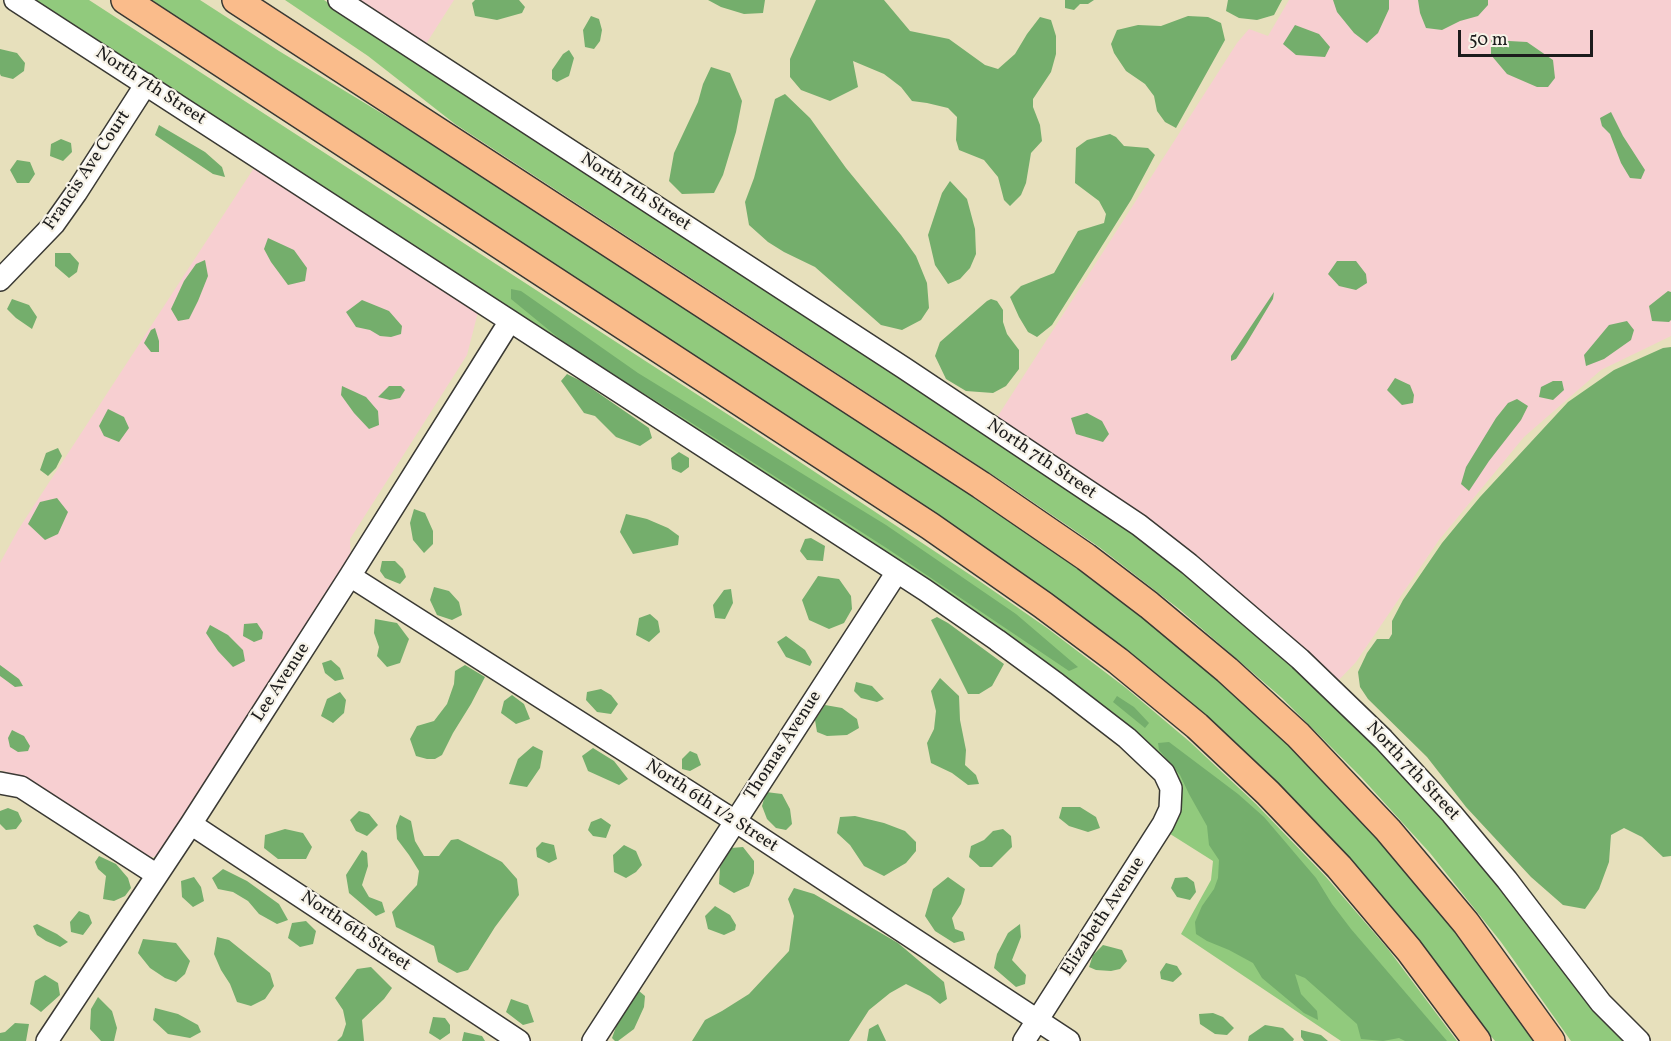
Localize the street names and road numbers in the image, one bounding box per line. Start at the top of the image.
street label: North 7th Street [91,43,209,131]
street label: Francis Ave Court [40,107,136,235]
street label: North 7th Street [576,149,694,237]
street label: North 7th Street [982,415,1100,505]
street label: Lee Avenue [249,640,315,726]
street label: Thomas Avenue [741,687,827,805]
street label: North 7th Street [1361,718,1463,826]
street label: North 6th 1/2 Street [641,756,781,858]
street label: Elizabeth Avenue [1057,853,1151,981]
street label: North 6th Street [296,887,414,977]

